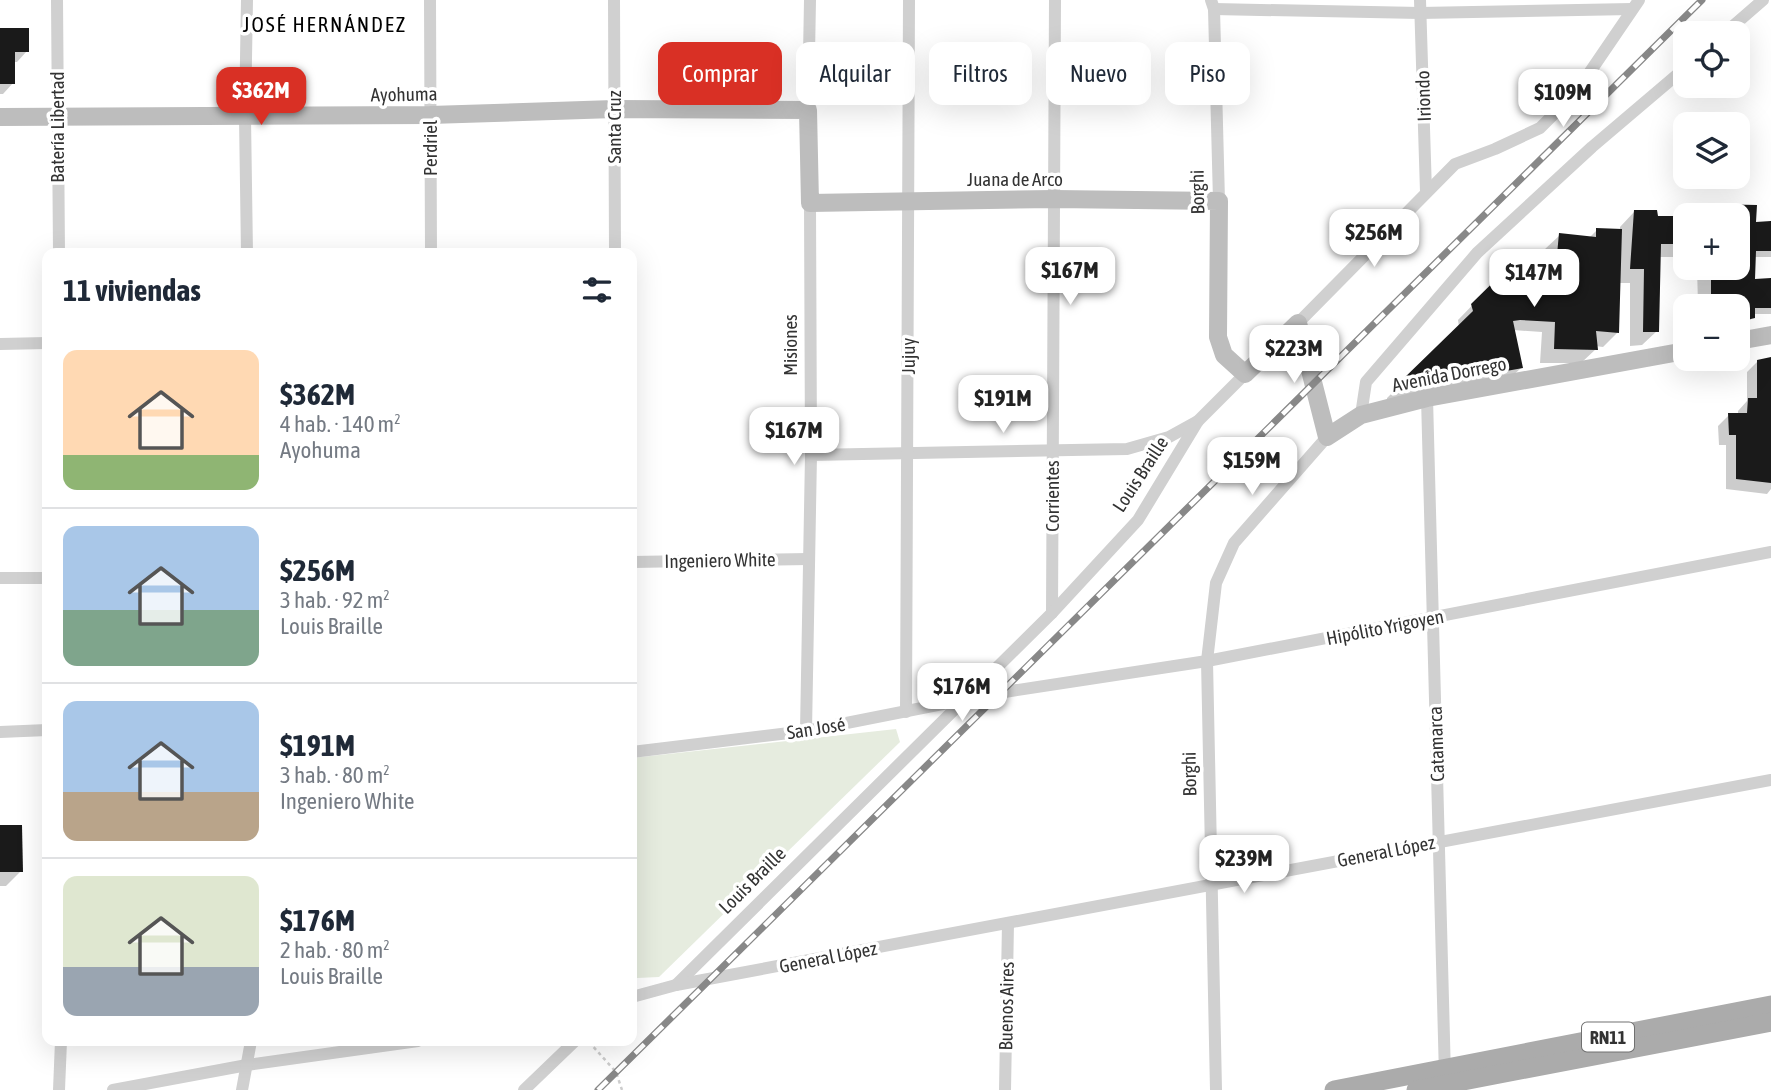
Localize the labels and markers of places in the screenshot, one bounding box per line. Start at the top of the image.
pin: $362M [212,68,310,127]
pin: $109M [1514,69,1612,129]
pin: $256M [1325,210,1423,269]
pin: $167M [1021,247,1119,307]
pin: $147M [1485,250,1583,309]
pin: $223M [1245,326,1343,385]
pin: $191M [954,376,1052,435]
pin: $167M [745,407,843,467]
pin: $159M [1203,438,1301,497]
pin: $176M [913,664,1011,723]
pin: $239M [1195,836,1293,895]

